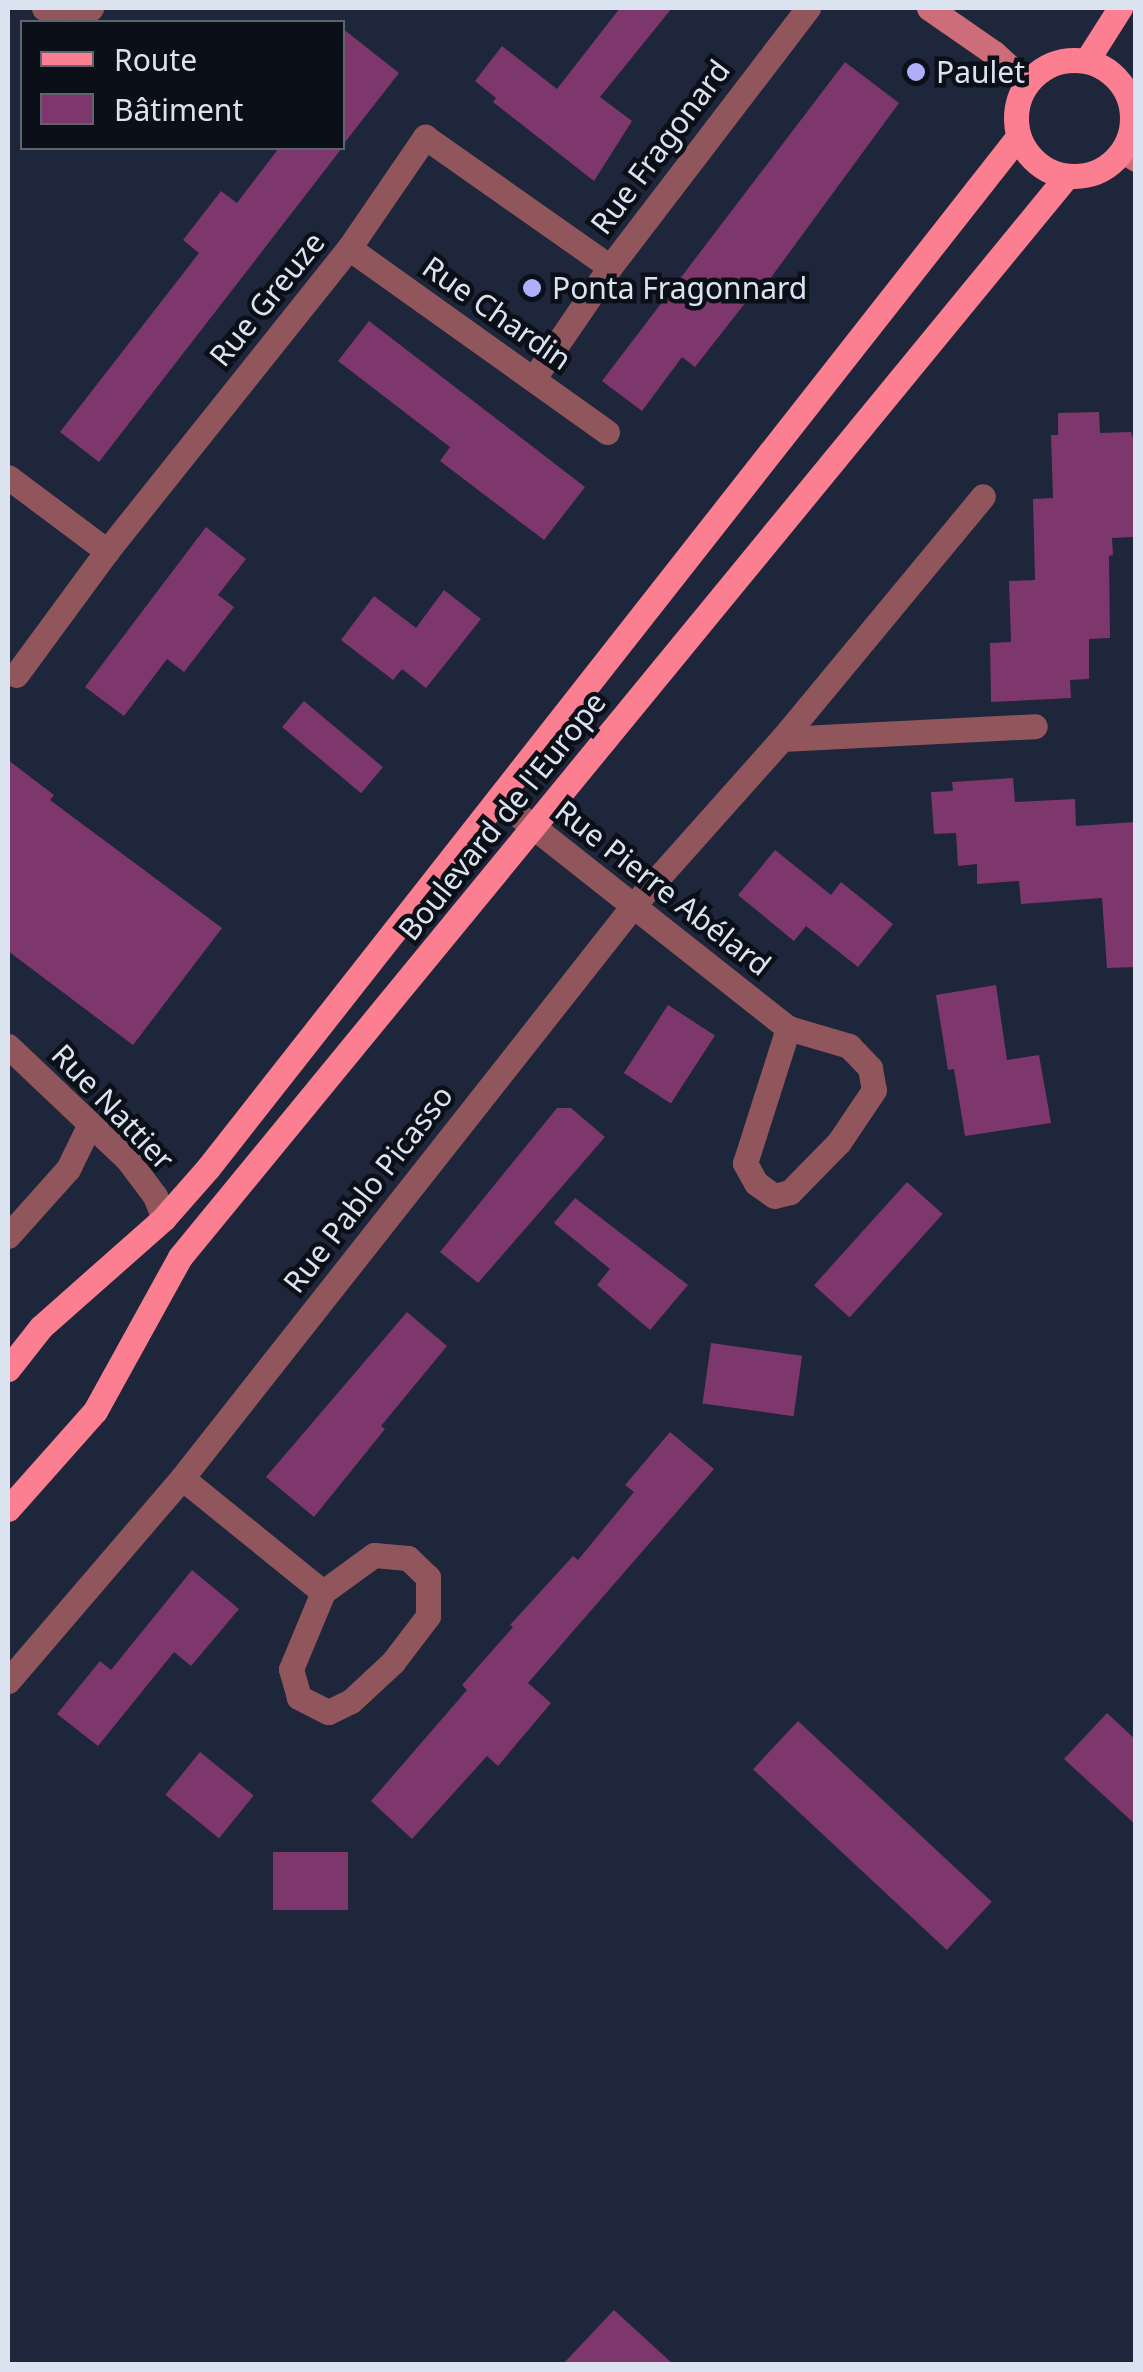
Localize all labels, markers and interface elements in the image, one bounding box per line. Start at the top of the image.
legend [20,20,345,150]
text: Route [114,39,197,80]
street label: Rue Fragonard [583,53,737,241]
place label: Paulet [936,54,1025,90]
marker: Paulet [905,61,927,83]
text: Bâtiment [114,89,243,130]
street label: Rue Greuze [202,225,332,373]
street label: Rue Chardin [416,249,578,377]
place label: Ponta Fragonnard [552,270,807,306]
marker: Ponta Fragonnard [521,277,543,299]
street label: Boulevard de l'Europe [391,685,613,947]
street label: Rue Pierre Abélard [548,793,778,983]
street label: Rue Nattier [44,1037,182,1177]
street label: Rue Pablo Picasso [276,1078,460,1300]

